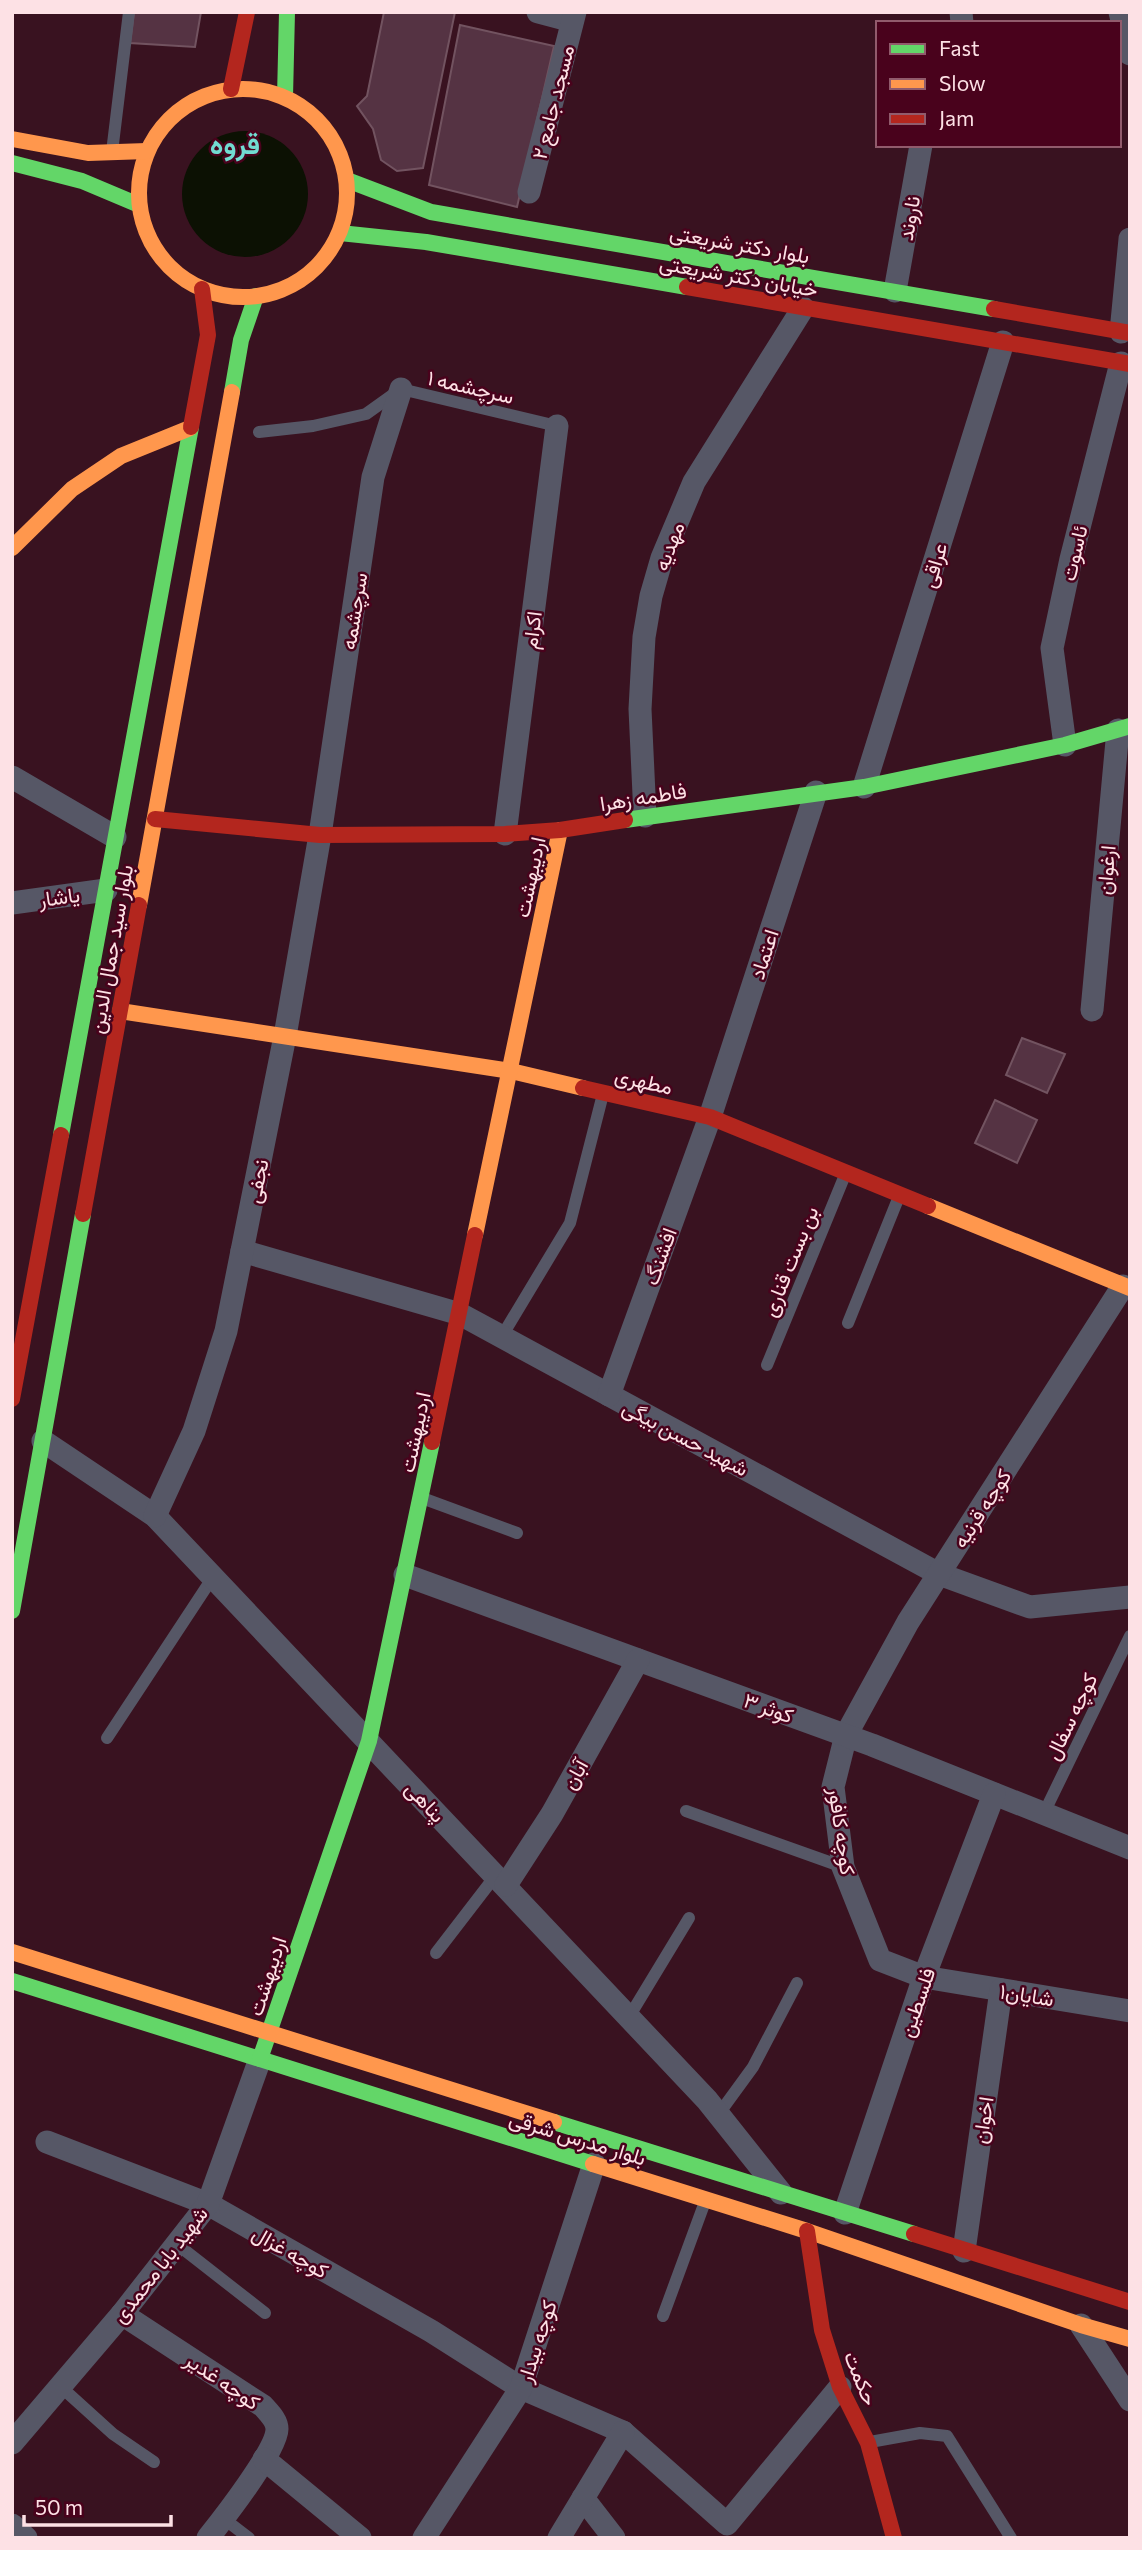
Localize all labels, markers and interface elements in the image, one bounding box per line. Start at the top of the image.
legend [876,21,1121,147]
text: Fast [939,35,980,60]
street label: مسجد جامع ۲ [526,42,581,162]
text: Slow [939,70,986,95]
text: Jam [939,105,974,130]
district label: قروه [210,126,260,162]
street label: ناروند [892,194,926,243]
street label: بلوار دکتر شریعتی [668,218,812,270]
street label: خیابان دکتر شریعتی [658,249,820,303]
street label: سرچشمه ۱ [425,364,517,411]
street label: مهدیه [647,518,691,575]
street label: ئاسوت [1054,523,1093,584]
street label: عراقی [914,539,954,591]
street label: سرچشمه [335,571,374,652]
street label: اکرام [516,610,549,651]
street label: فاطمه زهرا [598,777,688,817]
street label: اردیبهشت [508,834,552,920]
street label: ارغوان [1090,844,1122,896]
street label: بلوار سید جمال الدین [83,863,139,1036]
street label: یاشار [36,881,81,913]
street label: اعتماد [743,926,783,982]
street label: مطهری [612,1061,675,1101]
street label: نجفی [239,1157,273,1205]
street label: بن بست قناری [755,1202,824,1321]
street label: افشنگ [637,1224,681,1288]
street label: اردیبهشت [393,1389,437,1475]
street label: شهید حسن بیگی [618,1393,753,1482]
street label: کوچه قرنیه [946,1464,1018,1554]
street label: کوچه سفال [1038,1668,1104,1765]
street label: کوثر ۳ [740,1687,797,1729]
street label: آبان [556,1753,594,1794]
street label: پناهی [399,1775,451,1829]
street label: کوچه کافور [821,1784,862,1877]
street label: اردیبهشت [241,1933,292,2019]
street label: فلسطین [893,1964,940,2040]
street label: شایان۱ [998,1977,1056,2012]
street label: اخوان [966,2095,1000,2145]
street label: بلوار مدرس شرقی [506,2104,649,2172]
street label: شهید بابا محمدی [106,2201,214,2328]
street label: کوچه غزال [247,2219,333,2285]
street label: کوچه بیدار [511,2297,564,2387]
street label: کوچه غدیر [178,2345,265,2417]
street label: حکمت [840,2347,884,2409]
scale bar [24,2484,172,2528]
text: 50 m [35,2494,83,2519]

